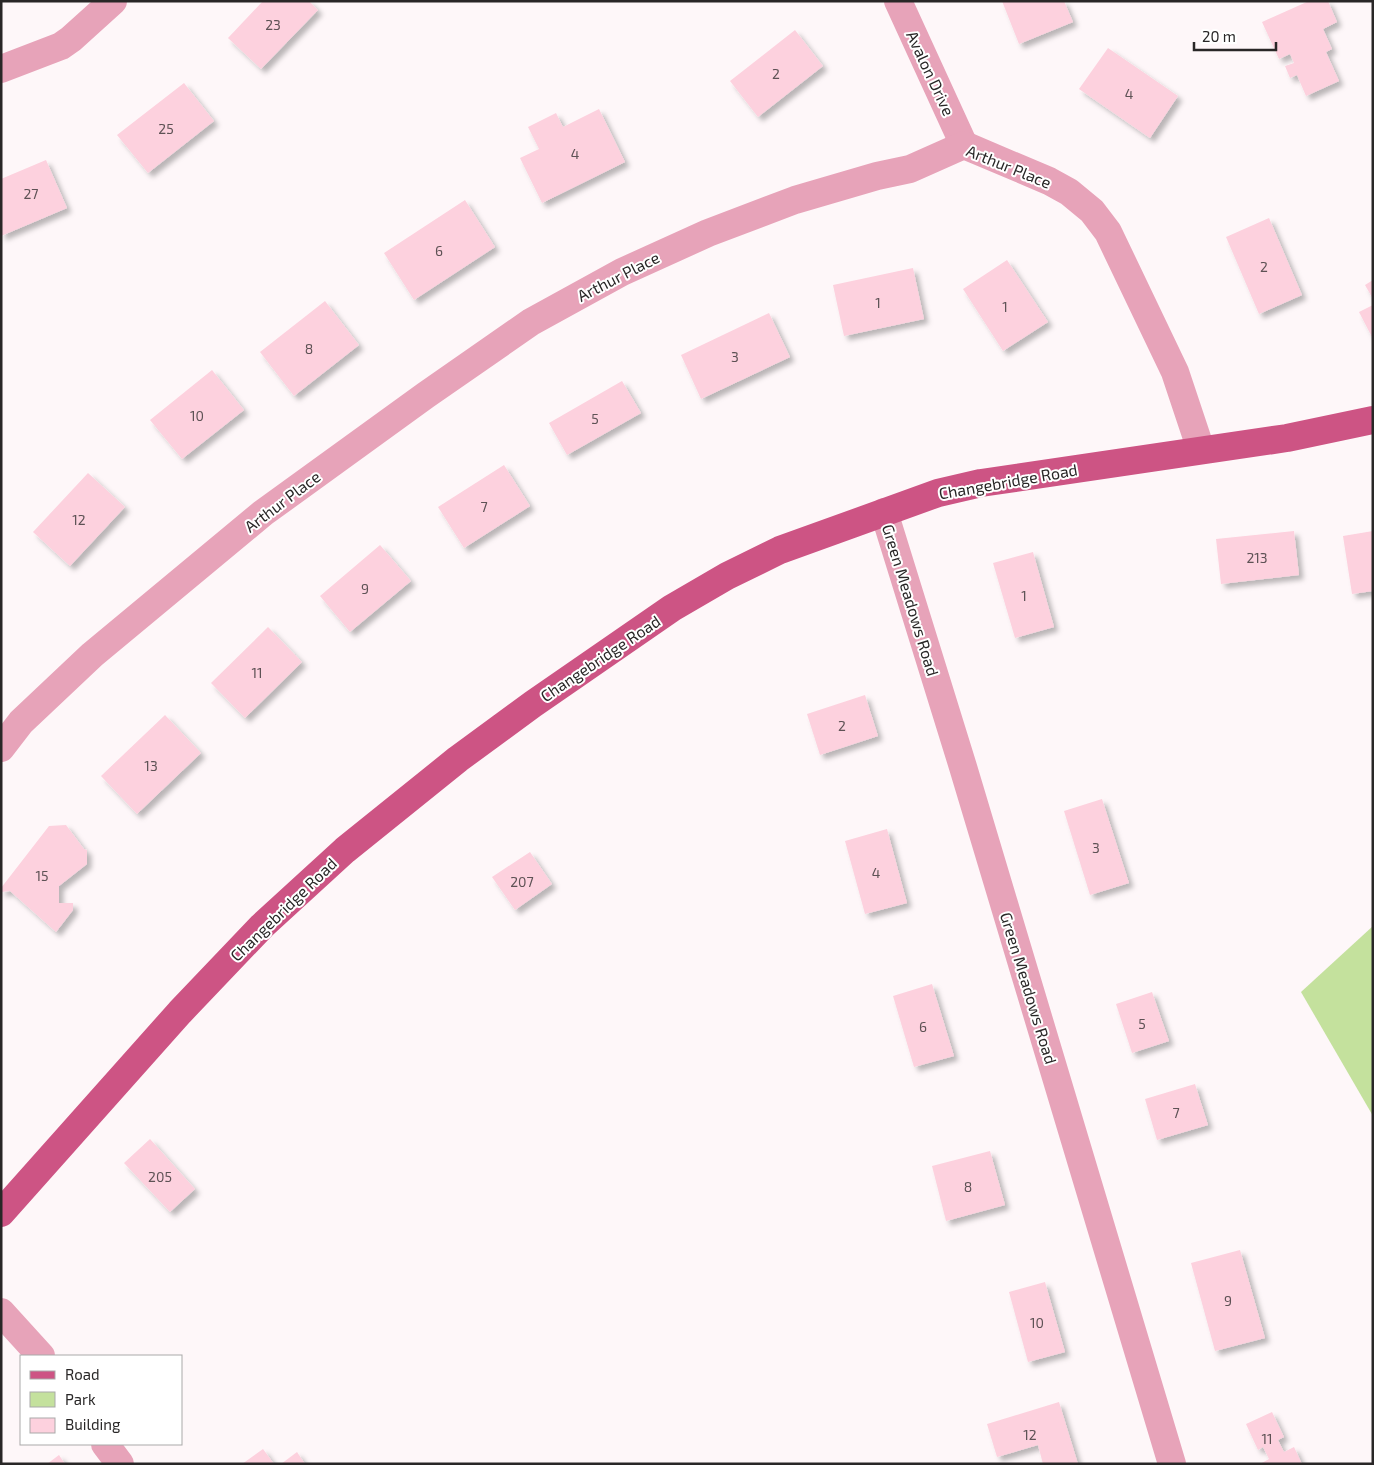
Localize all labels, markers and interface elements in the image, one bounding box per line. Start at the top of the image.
house number: 23 [265,16,281,33]
scale bar [1194,20,1276,52]
text: 20 m [1202,27,1236,45]
street label: Avalon Drive [903,28,959,118]
house number: 2 [772,65,780,82]
house number: 4 [1125,85,1133,102]
house number: 25 [158,120,174,137]
street label: Arthur Place [964,140,1054,192]
house number: 4 [571,145,579,162]
house number: 27 [23,185,39,202]
house number: 6 [435,242,443,259]
street label: Arthur Place [574,247,662,305]
house number: 2 [1260,258,1268,275]
house number: 1 [875,294,881,311]
house number: 1 [1002,298,1008,315]
house number: 8 [305,340,313,357]
house number: 3 [731,348,739,365]
house number: 10 [190,407,204,424]
house number: 5 [591,410,599,427]
street label: Changebridge Road [937,459,1079,503]
street label: Arthur Place [240,466,324,536]
house number: 7 [480,498,488,515]
house number: 12 [72,511,86,528]
street label: Green Meadows Road [879,522,943,678]
house number: 213 [1246,549,1268,566]
house number: 9 [361,580,369,597]
house number: 1 [1021,587,1027,604]
street label: Changebridge Road [536,611,664,705]
house number: 11 [251,664,263,681]
house number: 2 [838,717,846,734]
house number: 13 [144,757,158,774]
house number: 3 [1092,839,1100,856]
street label: Changebridge Road [226,853,340,965]
house number: 4 [872,864,880,881]
house number: 15 [35,867,49,884]
house number: 207 [510,873,534,890]
street label: Green Meadows Road [997,910,1061,1066]
house number: 5 [1138,1015,1146,1032]
house number: 6 [919,1018,927,1035]
house number: 7 [1172,1104,1180,1121]
house number: 205 [148,1168,172,1185]
house number: 8 [964,1178,972,1195]
house number: 9 [1224,1292,1232,1309]
house number: 10 [1030,1314,1044,1331]
legend [20,1355,182,1445]
text: Road [65,1365,100,1383]
text: Park [65,1390,96,1408]
text: Building [65,1415,121,1433]
house number: 12 [1023,1426,1037,1443]
house number: 11 [1261,1430,1273,1447]

